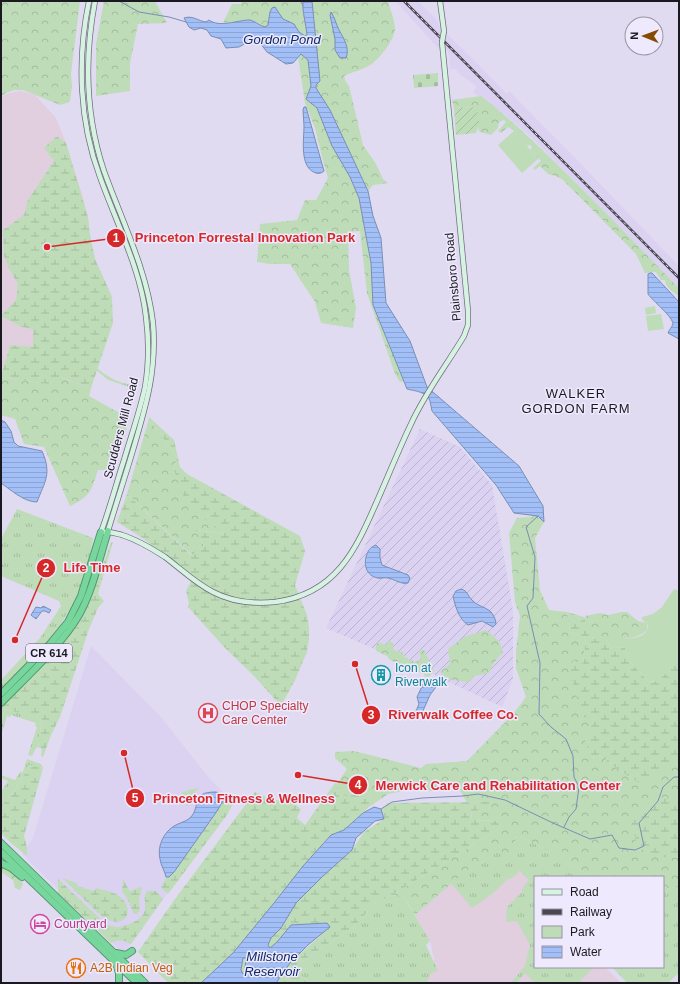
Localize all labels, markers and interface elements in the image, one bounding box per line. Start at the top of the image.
north arrow [624,16,664,56]
water label: Gordon Pond [243,32,321,47]
text: N [628,32,640,40]
callout: Princeton Forrestal Innovation Park [106,225,363,250]
text: Princeton Forrestal Innovation Park [135,230,356,245]
text: 1 [113,231,120,245]
street label: Plainsboro Road [442,232,464,322]
street label: Scudders Mill Road [101,376,141,480]
district label: WALKER GORDON FARM [521,386,631,416]
callout: Life Time [36,555,128,580]
text: Life Time [64,560,120,575]
text: 2 [43,561,50,575]
road number: CR 614 [26,644,72,662]
place label: Icon at Riverwalk [395,661,448,689]
building icon: Icon at Riverwalk [370,664,392,686]
place label: CHOP Specialty Care Center [222,699,308,727]
hospital icon: CHOP Specialty Care Center [197,702,219,724]
callout: Riverwalk Coffee Co. [361,702,526,727]
text: Riverwalk Coffee Co. [388,707,518,722]
text: 3 [368,708,375,722]
callout: Merwick Care and Rehabilitation Center [348,772,629,797]
text: 4 [355,778,362,792]
text: Merwick Care and Rehabilitation Center [376,778,620,793]
callout: Princeton Fitness & Wellness [125,786,343,811]
text: 5 [132,791,139,805]
text: Princeton Fitness & Wellness [153,791,335,806]
legend [534,876,664,968]
text: Road [570,885,599,899]
text: Railway [570,905,612,919]
hotel icon: Courtyard [29,913,51,935]
place label: Courtyard [54,917,107,931]
text: Park [570,925,596,939]
text: Water [570,945,602,959]
water label: Millstone Reservoir [244,949,300,979]
restaurant icon: A2B Indian Veg [65,957,87,979]
place label: A2B Indian Veg [90,961,173,975]

